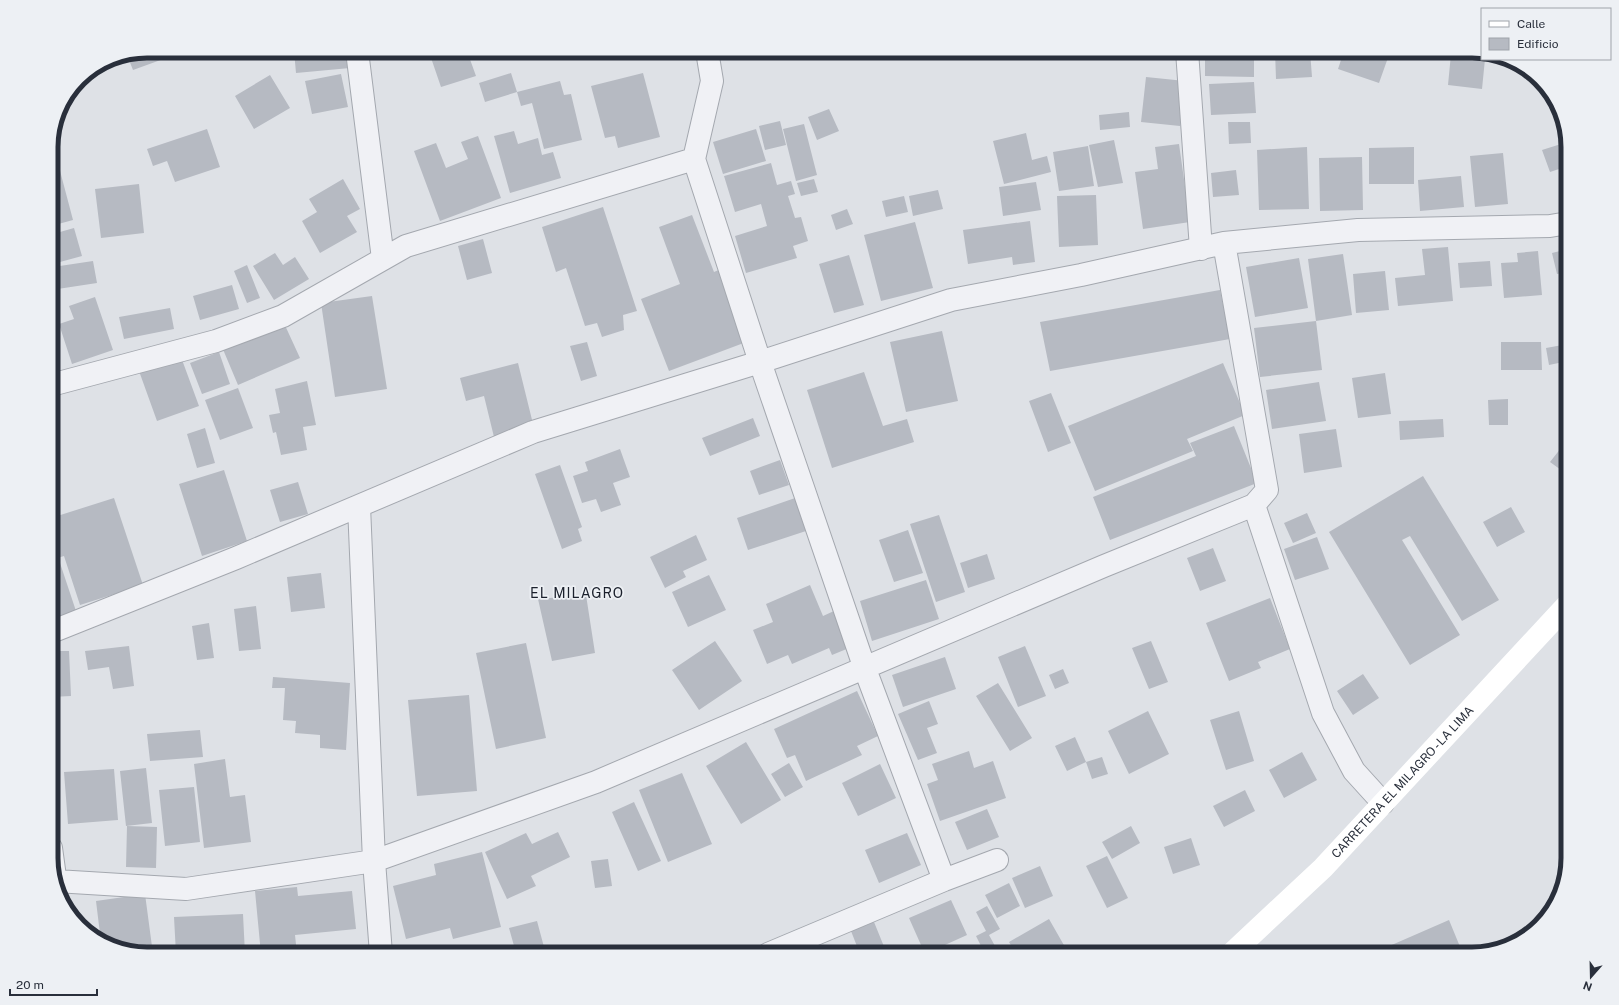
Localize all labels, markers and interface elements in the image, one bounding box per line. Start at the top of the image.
legend [1481,8,1611,60]
text: Calle [1517,17,1546,31]
text: Edificio [1517,37,1559,51]
district label: EL MILAGRO [530,585,624,601]
street label: CARRETERA EL MILAGRO - LA LIMA [1329,703,1477,861]
north arrow [1571,957,1611,997]
scale bar [10,971,97,997]
text: 20 m [16,978,44,992]
text: N [1581,979,1594,994]

